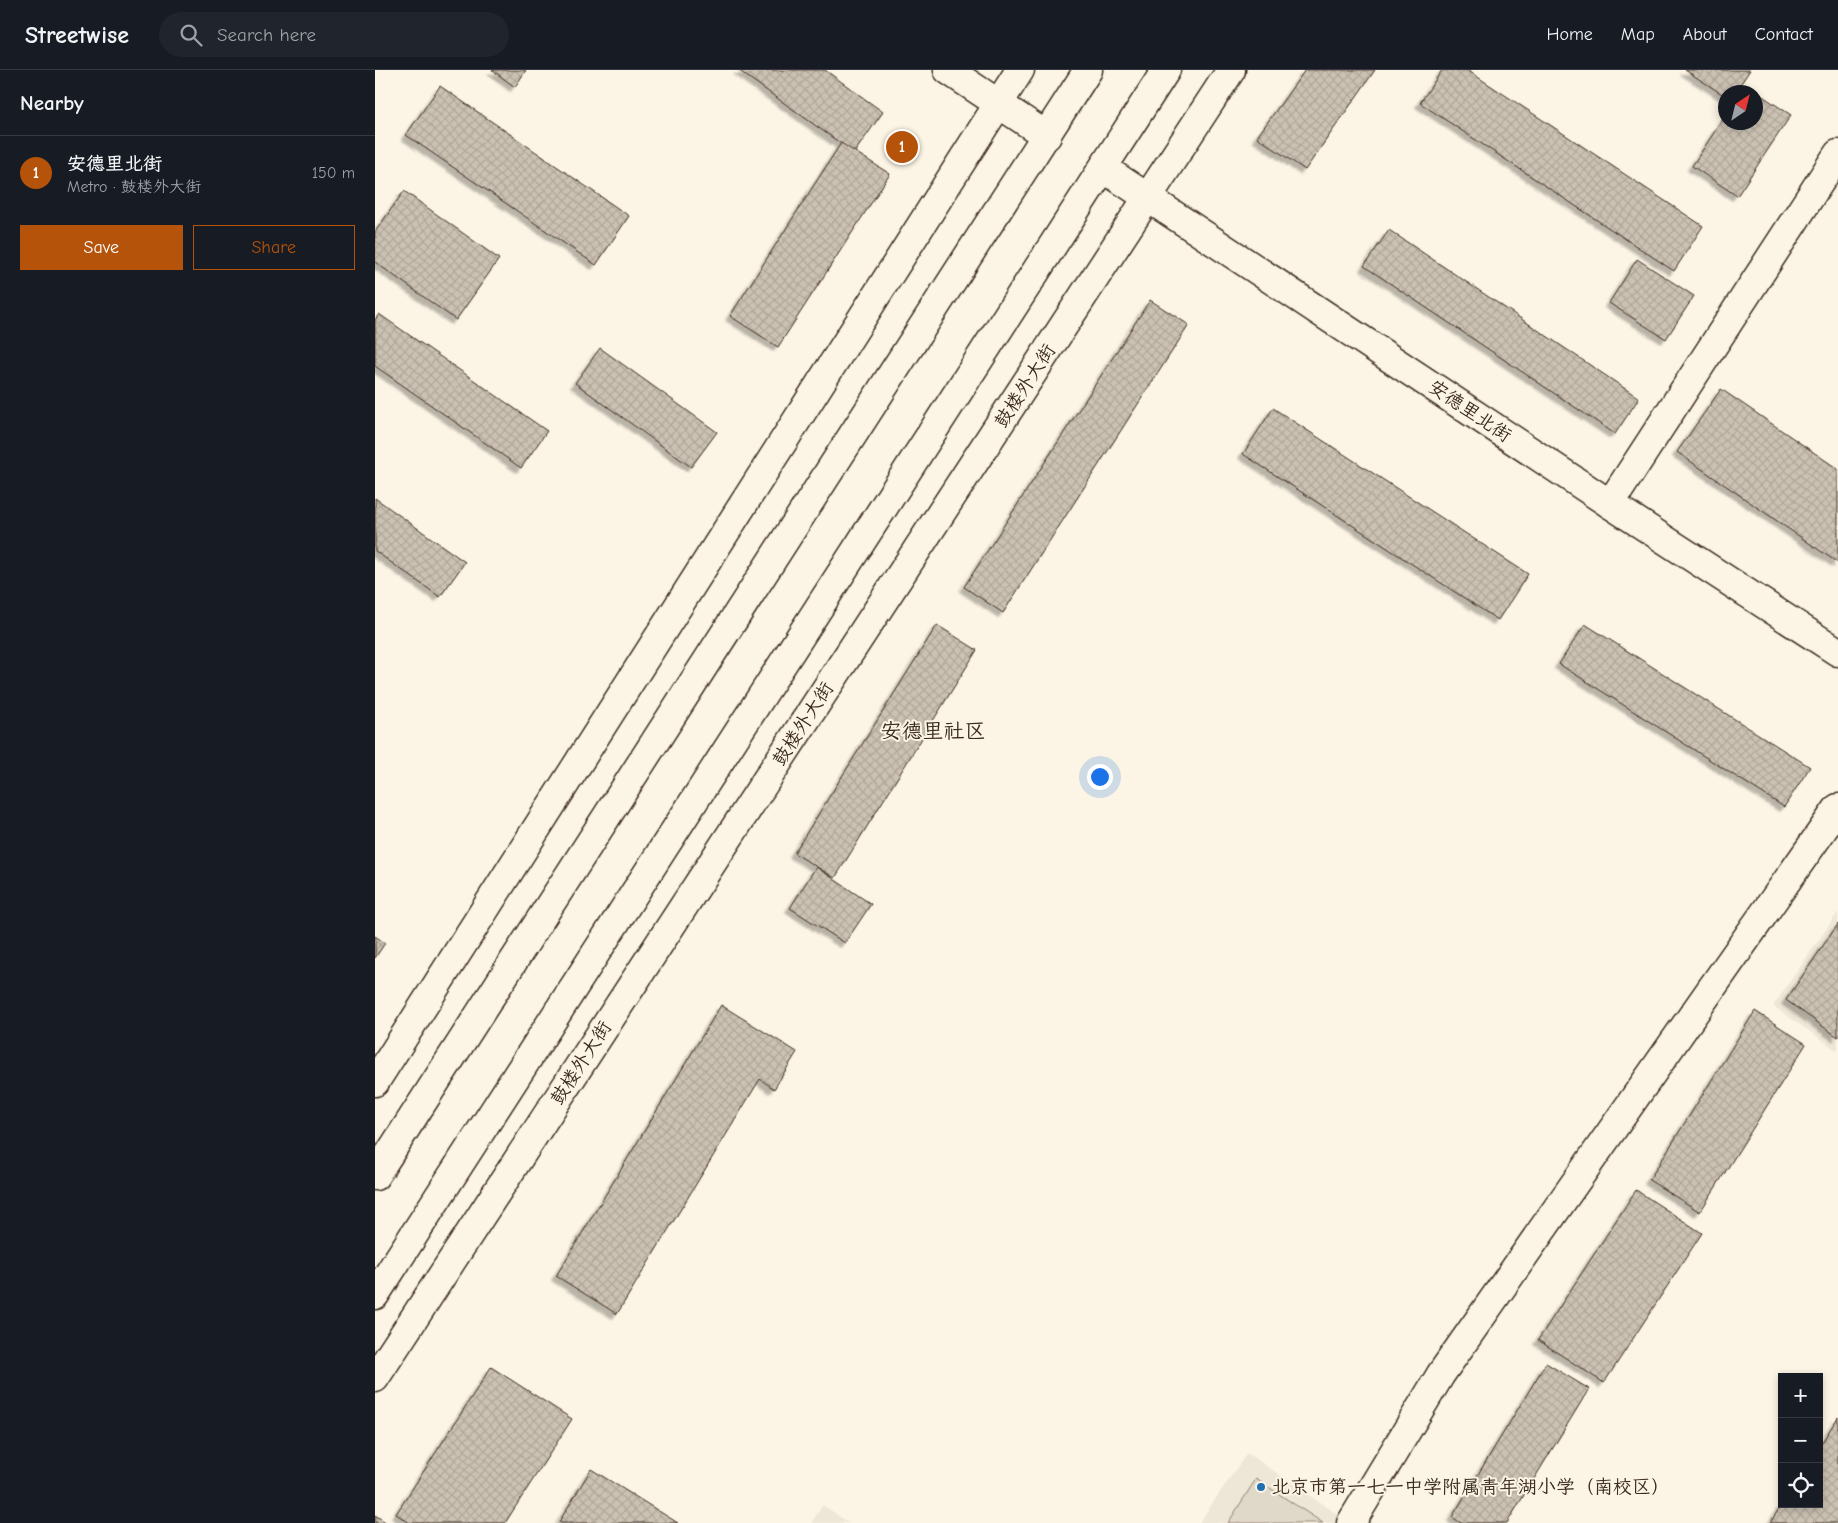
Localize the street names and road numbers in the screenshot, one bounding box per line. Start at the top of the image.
street label: 鼓楼外大街 [990,340,1060,432]
street label: 安德里北街 [1424,375,1516,447]
street label: 鼓楼外大街 [768,678,838,770]
street label: 鼓楼外大街 [546,1017,616,1109]

